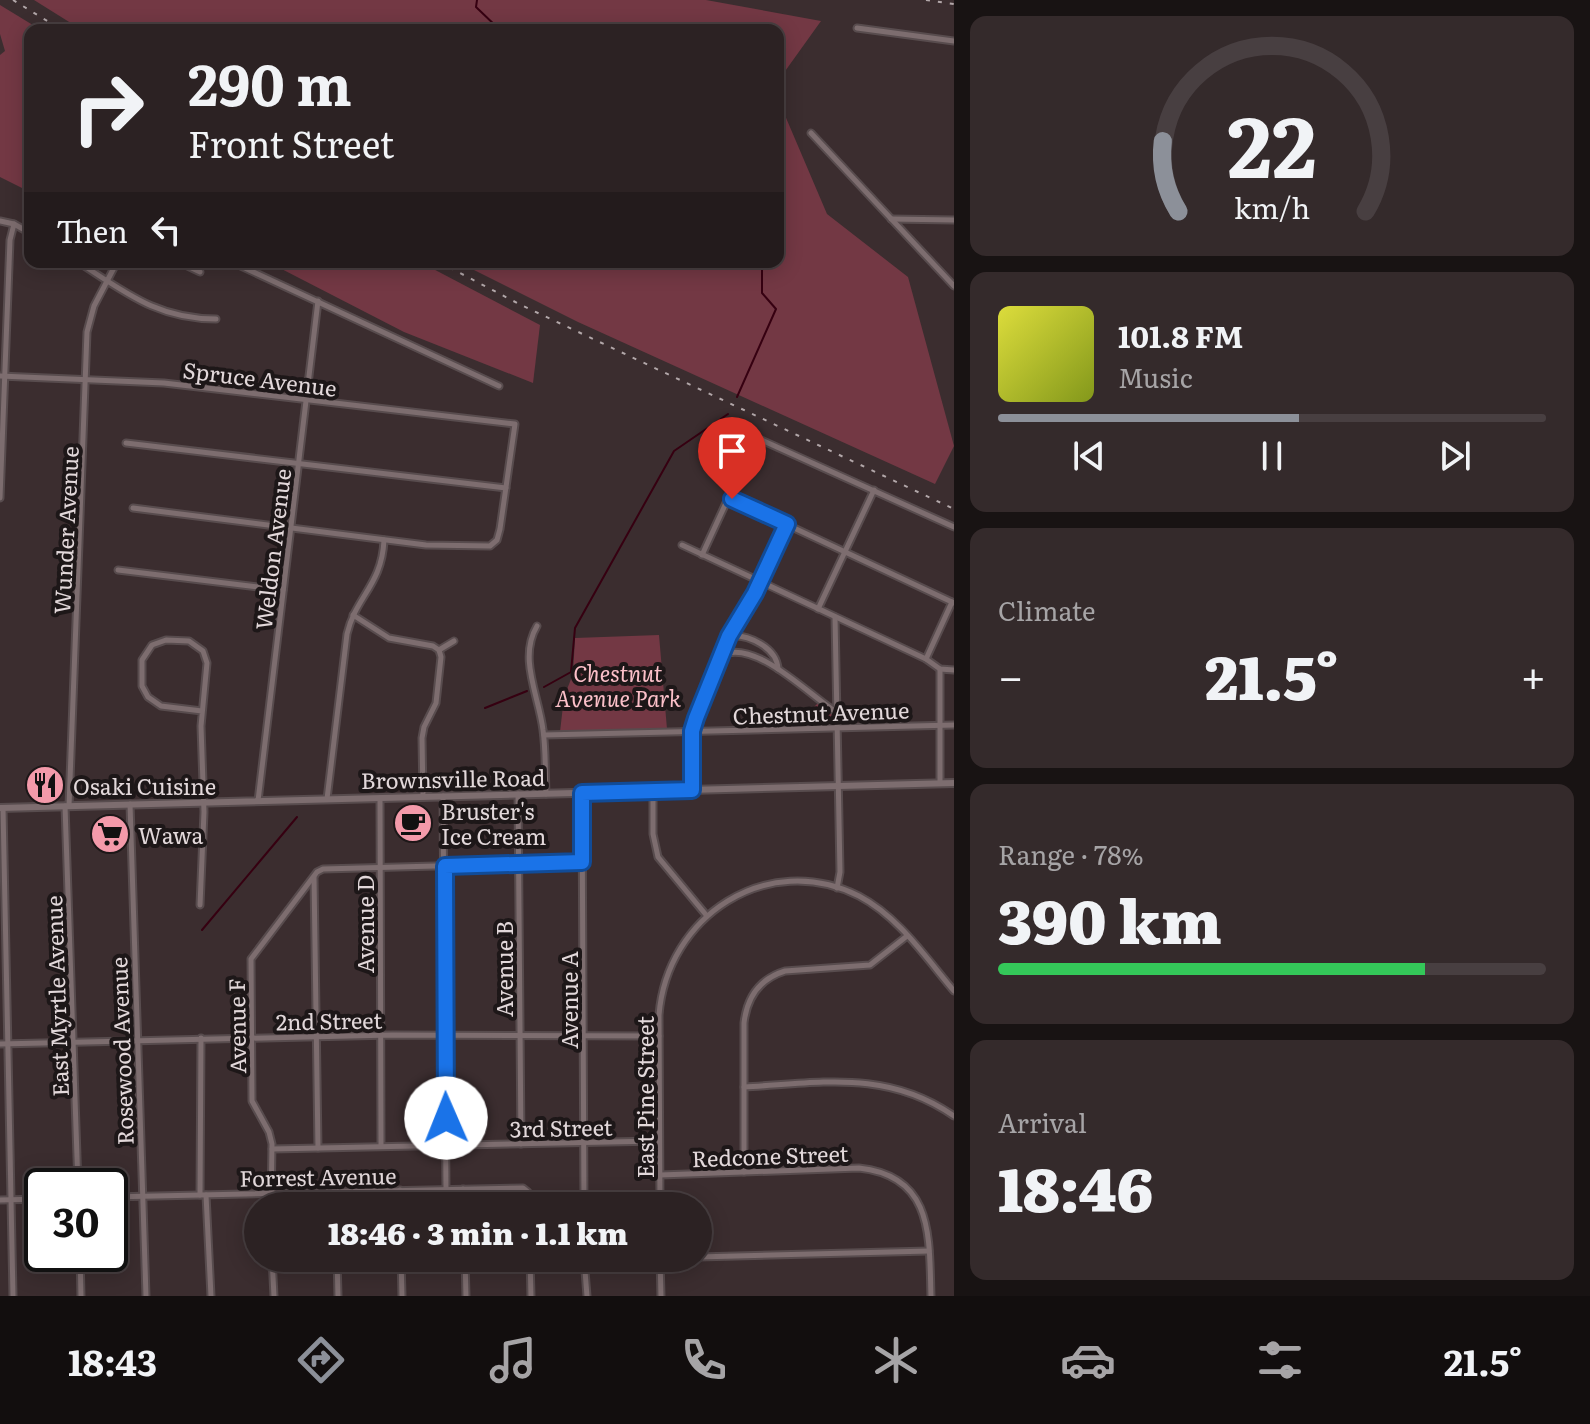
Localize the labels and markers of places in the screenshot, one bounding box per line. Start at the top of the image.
pin [698,417,766,499]
restaurant icon: Osaki Cuisine [24,764,66,806]
place label: Osaki Cuisine [73,769,216,802]
place label: Bruster's Ice Cream [441,794,546,852]
cafe icon: Bruster's Ice Cream [392,802,434,844]
supermarket icon: Wawa [89,813,131,855]
place label: Wawa [138,818,203,851]

